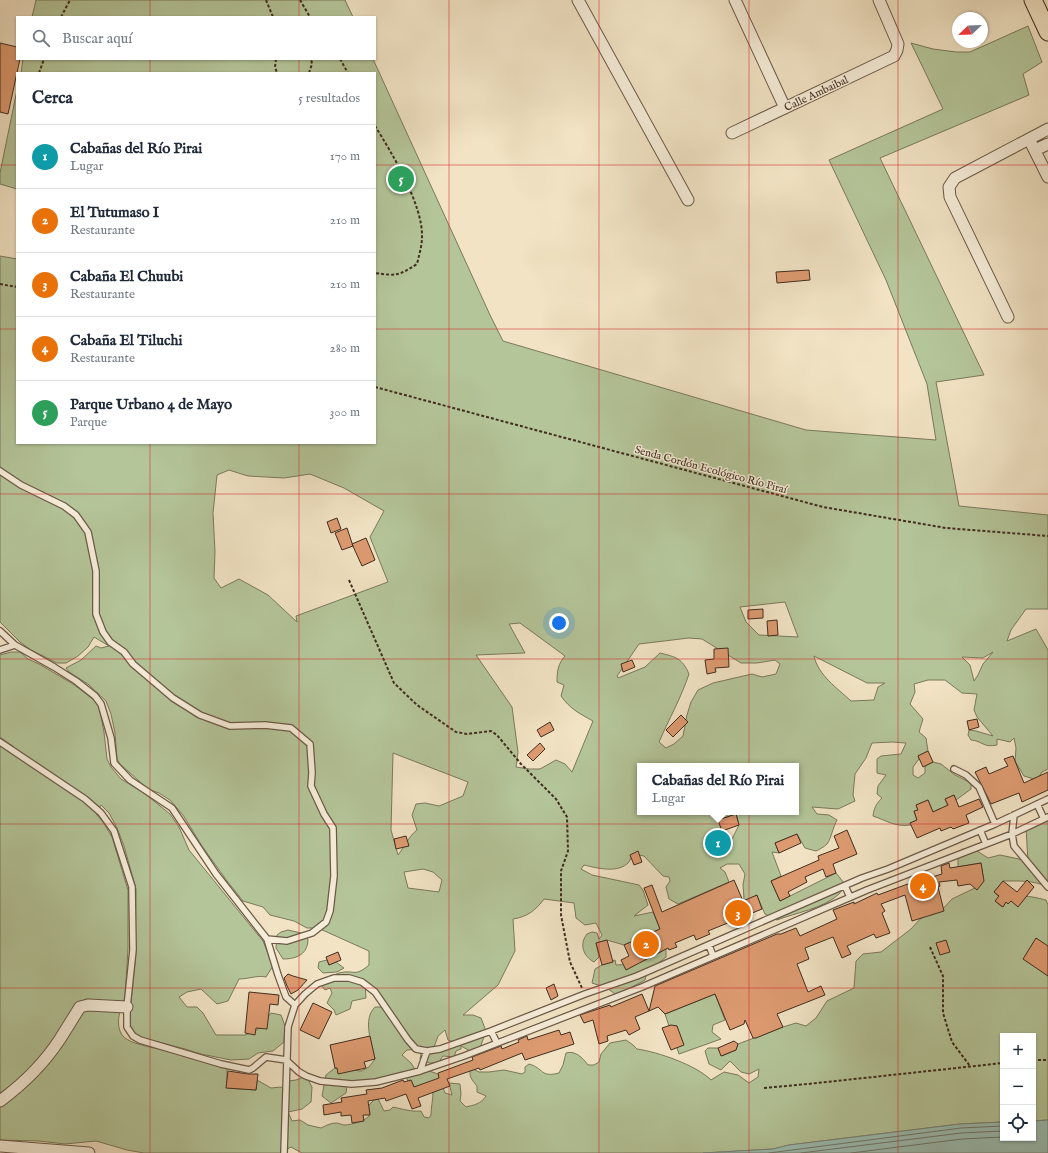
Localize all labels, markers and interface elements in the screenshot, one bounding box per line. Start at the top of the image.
north arrow [952,12,988,48]
search box [16,16,376,60]
icon: search [30,27,52,49]
text: Buscar aquí [62,29,132,48]
street label: Calle Ambaibal [782,73,851,115]
text: Cerca [32,88,73,109]
text: 5 resultados [298,90,360,107]
text: Cabañas del Río Pirai [70,139,202,158]
text: 1 [43,148,47,165]
text: 170 m [330,148,360,165]
text: Lugar [70,158,103,175]
pin: 5 [388,164,414,194]
text: El Tutumaso I [70,203,159,222]
text: 2 [42,212,48,229]
text: 210 m [330,212,360,229]
text: Restaurante [70,222,135,239]
text: Cabaña El Chuubi [70,267,183,286]
text: 3 [43,276,47,293]
text: 210 m [330,276,360,293]
text: Restaurante [70,286,135,303]
text: Cabaña El Tiluchi [70,331,182,350]
text: 4 [42,340,48,357]
text: 280 m [330,340,360,357]
text: Restaurante [70,350,135,367]
text: Parque Urbano 4 de Mayo [70,395,232,414]
text: 5 [43,404,47,421]
text: 300 m [329,404,360,421]
text: Parque [70,414,107,431]
street label: Senda Cordón Ecológico Río Piraí [633,443,789,497]
your location [549,613,569,633]
popup [637,763,799,815]
text: Cabañas del Río Pirai [652,771,784,790]
text: Lugar [652,790,685,807]
pin: 1 [705,828,731,858]
pin: 4 [910,871,936,901]
pin: 3 [725,898,751,928]
pin: 2 [633,929,659,959]
map controls [1000,1033,1036,1141]
button: + [1000,1033,1036,1069]
button: − [1000,1069,1036,1105]
button: locate [1000,1105,1036,1141]

